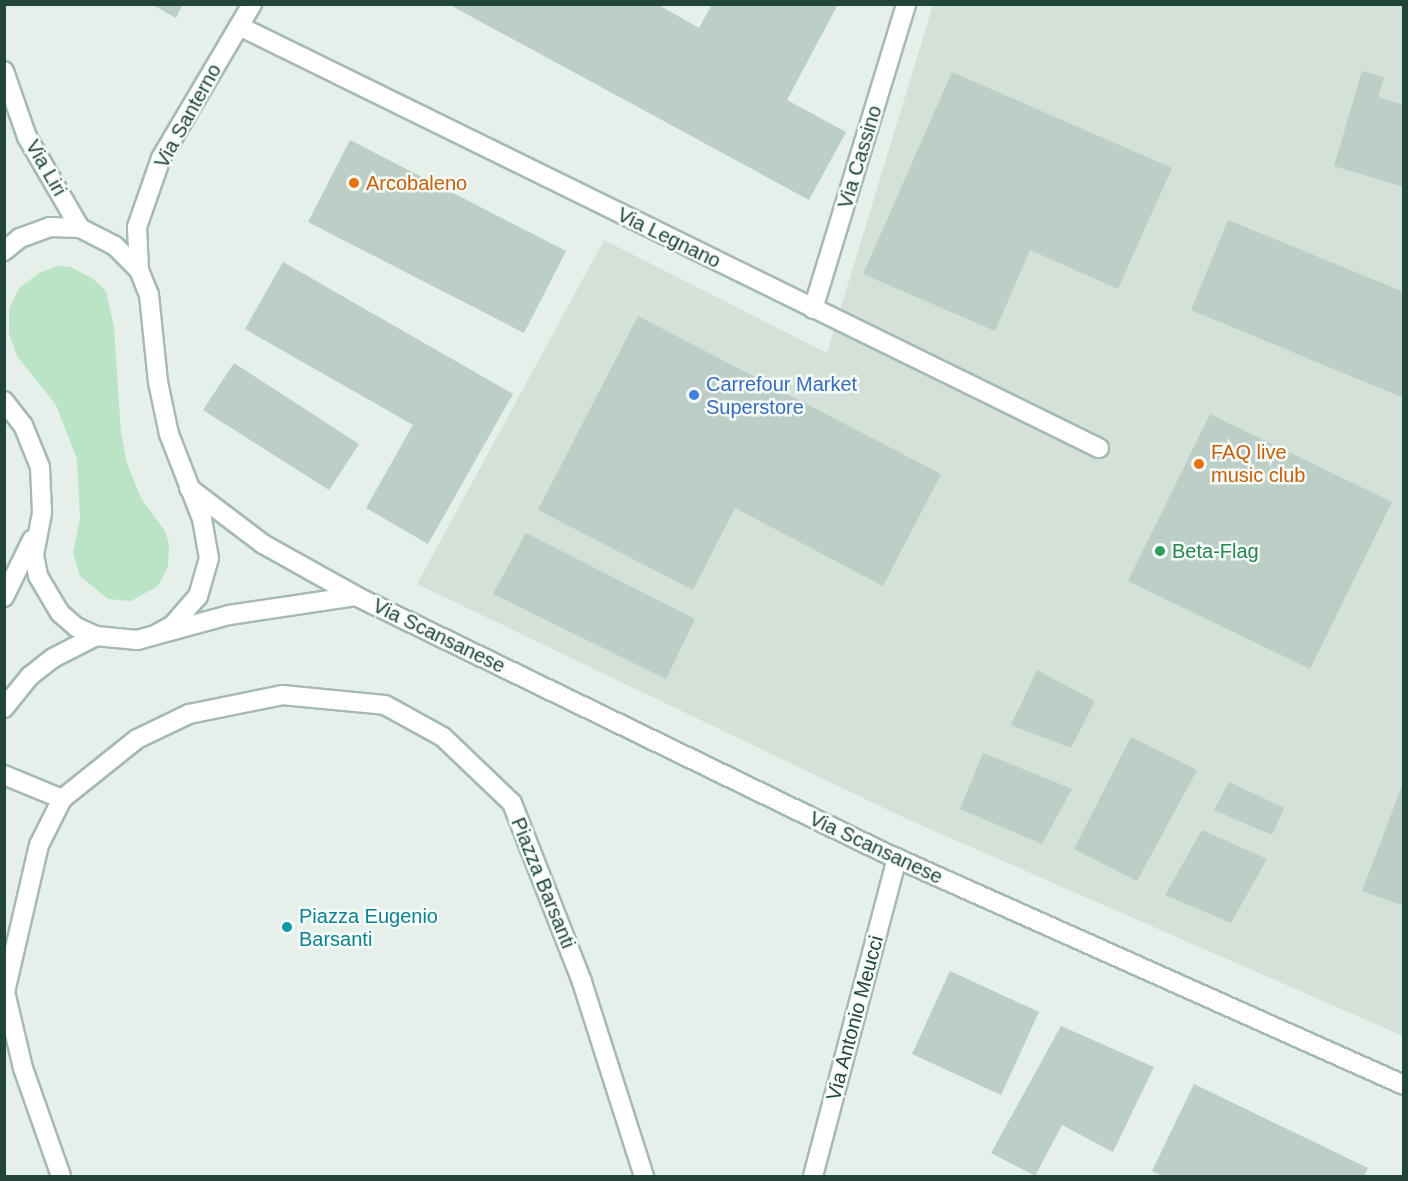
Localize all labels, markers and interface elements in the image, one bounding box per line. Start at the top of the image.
street label: Via Santerno [150,60,226,172]
street label: Via Cassino [833,103,887,211]
street label: Via Liri [20,136,72,200]
place label: Arcobaleno [366,171,467,195]
marker: Arcobaleno [347,176,361,190]
street label: Via Legnano [613,203,725,273]
place label: Carrefour Market Superstore [706,372,857,419]
marker: Carrefour Market Superstore [687,388,701,402]
place label: FAQ live music club [1211,440,1305,487]
marker: FAQ live music club [1192,457,1206,471]
place label: Beta-Flag [1172,539,1259,563]
marker: Beta-Flag [1153,544,1167,558]
street label: Via Scansanese [369,594,509,678]
street label: Via Scansanese [806,807,946,889]
street label: Piazza Barsanti [506,814,580,952]
place label: Piazza Eugenio Barsanti [299,904,438,951]
marker: Piazza Eugenio Barsanti [280,920,294,934]
street label: Via Antonio Meucci [821,932,889,1104]

